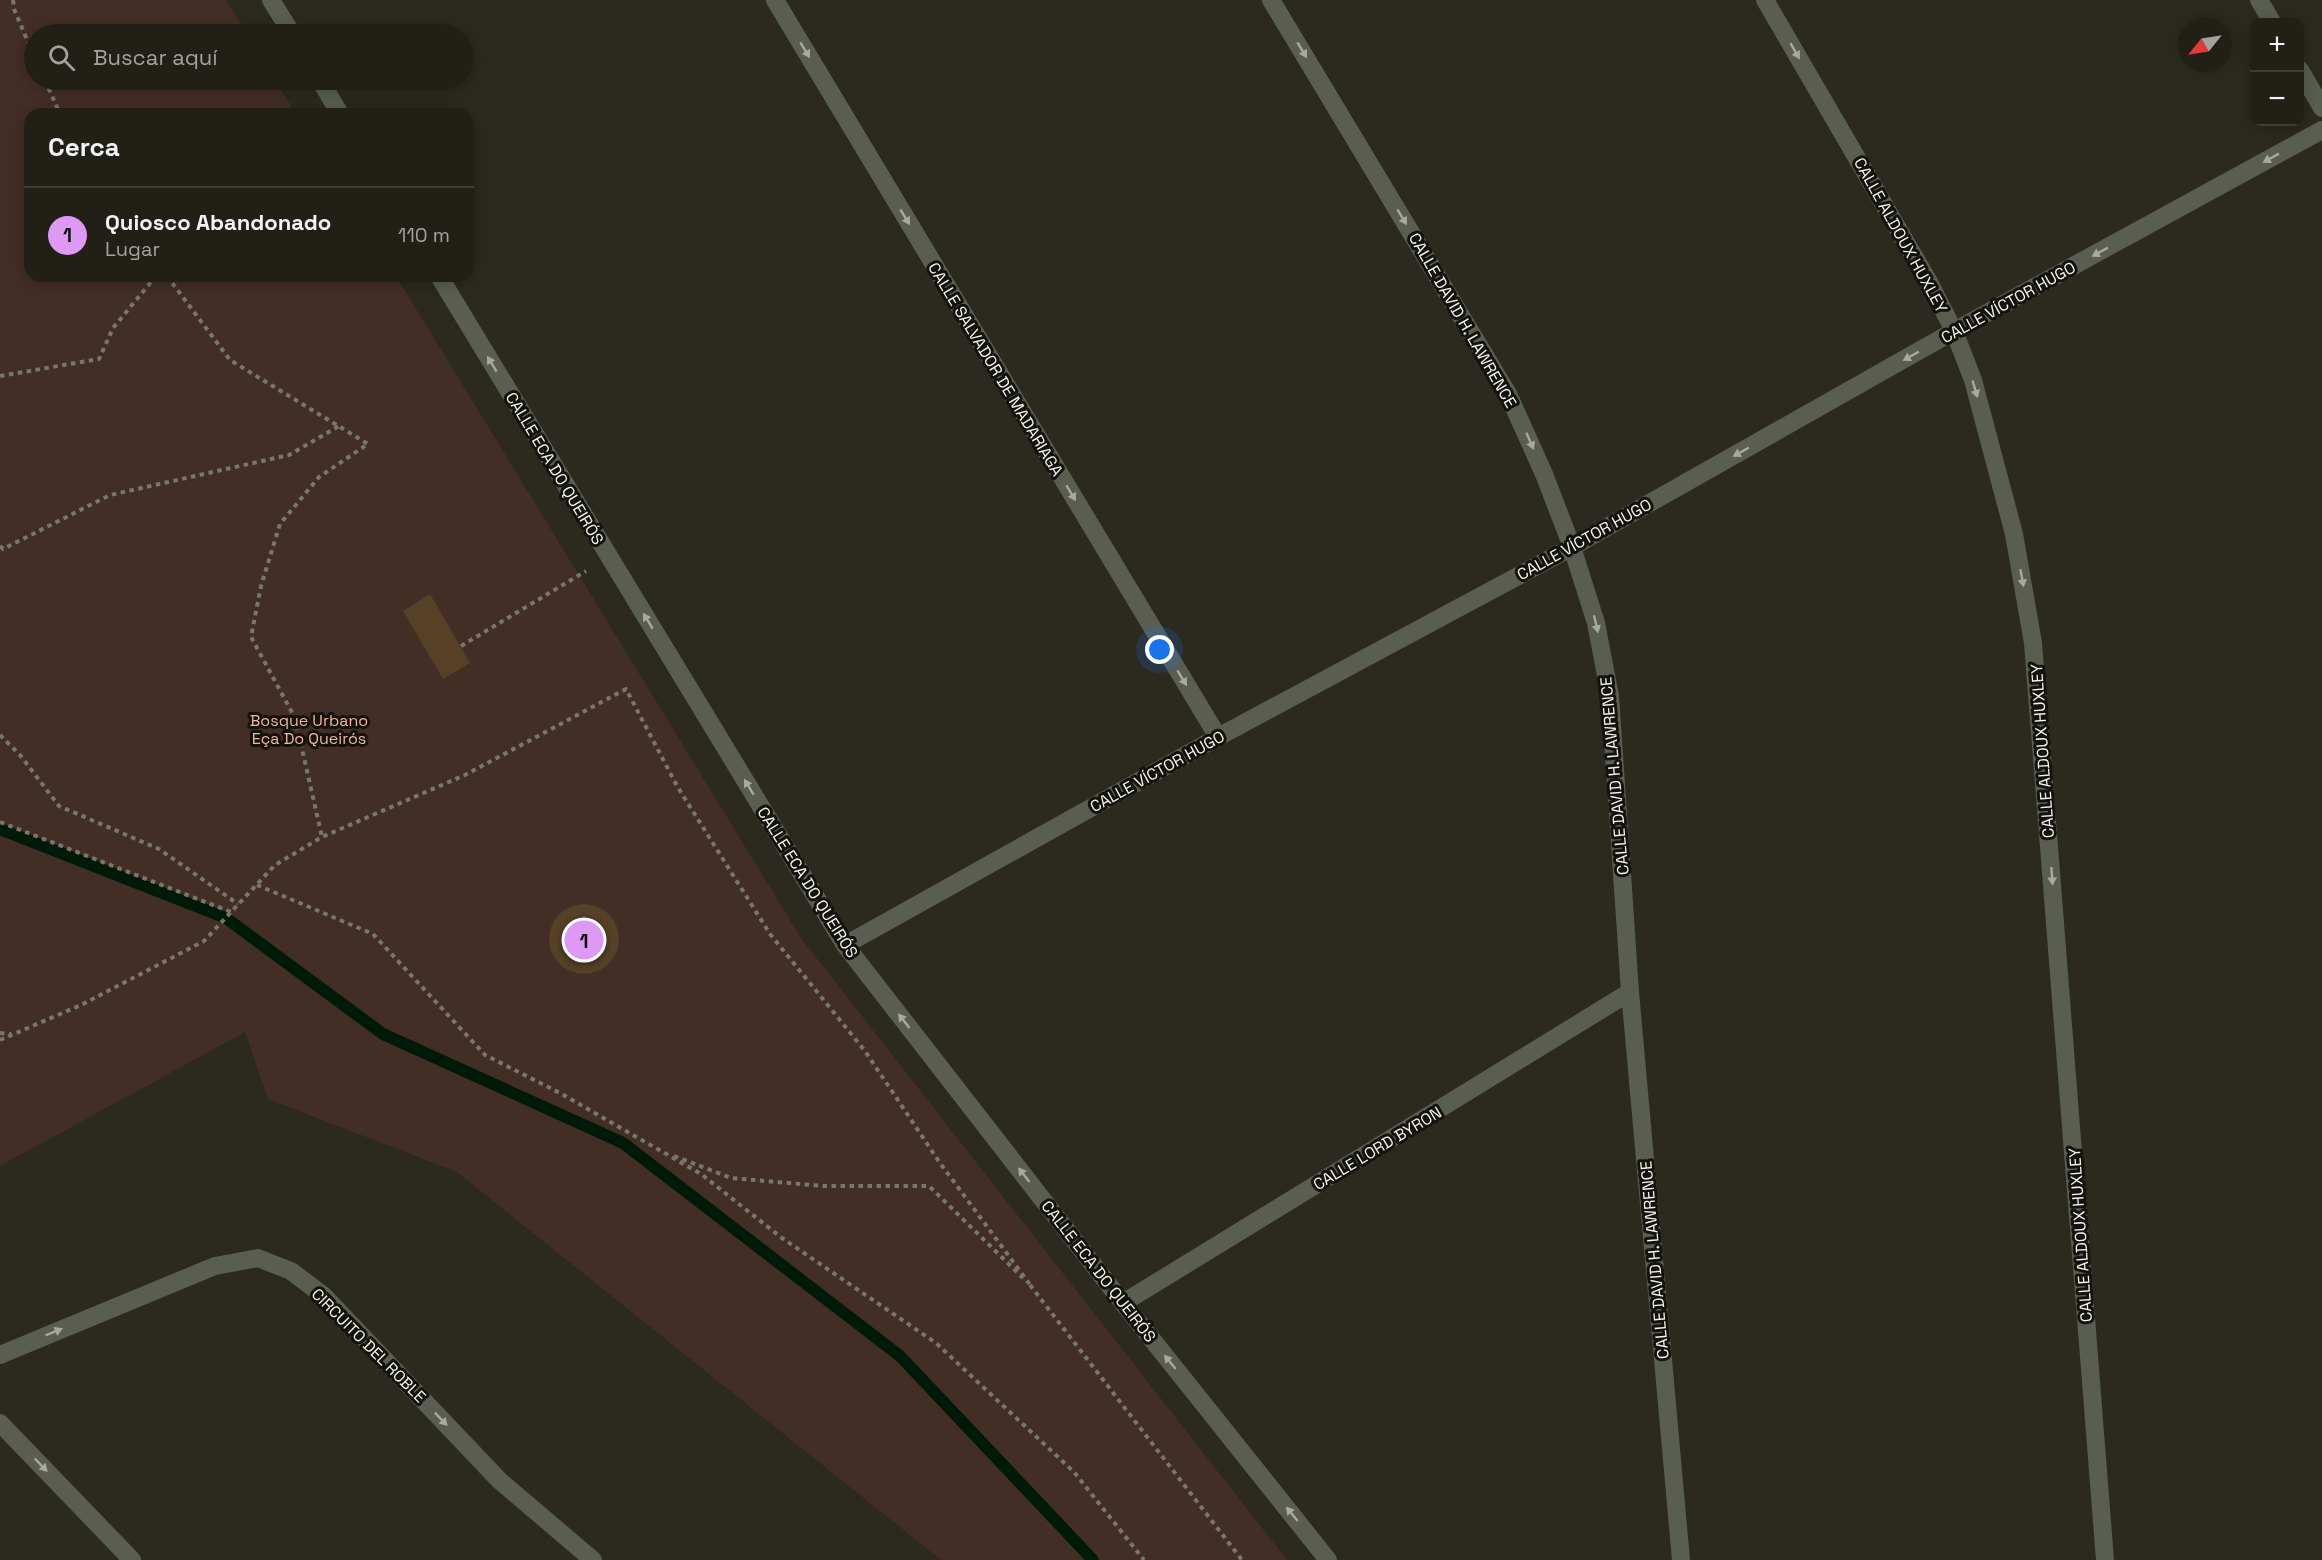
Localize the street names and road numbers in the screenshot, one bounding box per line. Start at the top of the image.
street label: CALLE ALDOUX HUXLEY [1849,154,1952,317]
street label: CALLE DAVID H. LAWRENCE [1404,229,1521,412]
street label: CALLE VÍCTOR HUGO [1937,257,2079,348]
street label: CALLE SALVADOR DE MADARIAGA [923,259,1068,480]
street label: CALLE ECA DO QUEIRÓS [501,388,609,549]
street label: CALLE VÍCTOR HUGO [1513,494,1655,585]
street label: CALLE ALDOUX HUXLEY [2026,663,2059,839]
street label: CALLE DAVID H. LAWRENCE [1595,676,1634,876]
street label: CALLE VÍCTOR HUGO [1086,726,1228,817]
street label: CALLE ECA DO QUEIRÓS [752,803,863,962]
street label: CALLE LORD BYRON [1309,1102,1445,1195]
street label: CALLE ALDOUX HUXLEY [2064,1147,2097,1323]
street label: CALLE DAVID H. LAWRENCE [1635,1160,1674,1360]
street label: CALLE ECA DO QUEIRÓS [1037,1196,1161,1347]
street label: CIRCUITO DEL ROBLE [307,1284,430,1407]

